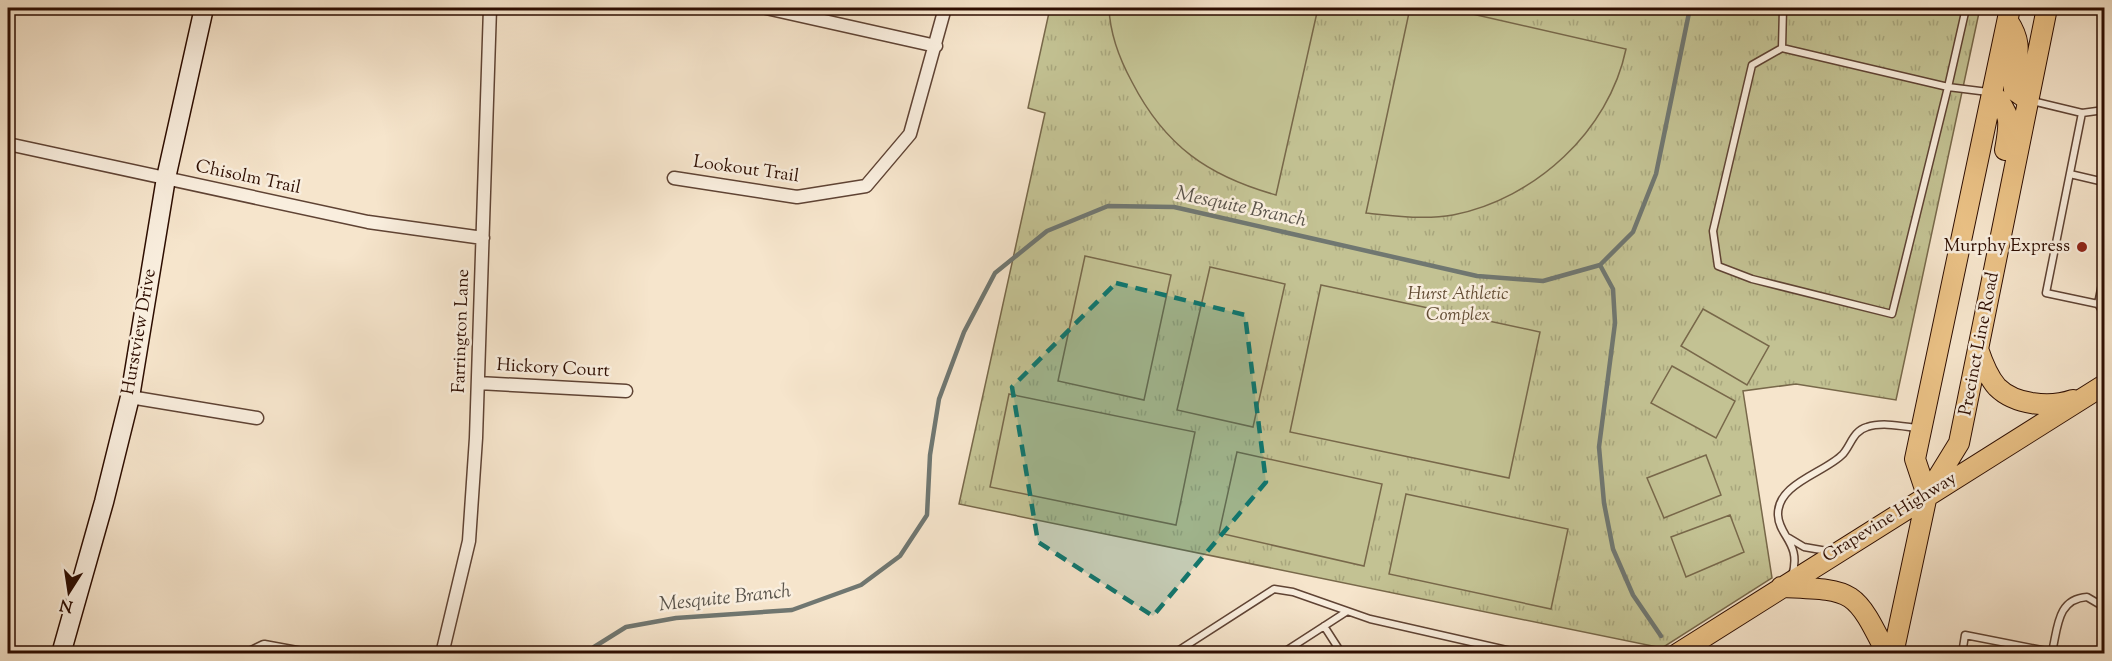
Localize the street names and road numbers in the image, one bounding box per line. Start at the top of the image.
street label: Lookout Trail [692,150,800,190]
street label: Chisolm Trail [193,154,303,202]
street label: Hurstview Drive [116,267,164,397]
street label: Farrington Lane [447,269,477,393]
street label: Precinct Line Road [1953,270,2007,418]
street label: Hickory Court [496,353,610,385]
street label: Grapevine Highway [1818,466,1962,570]

